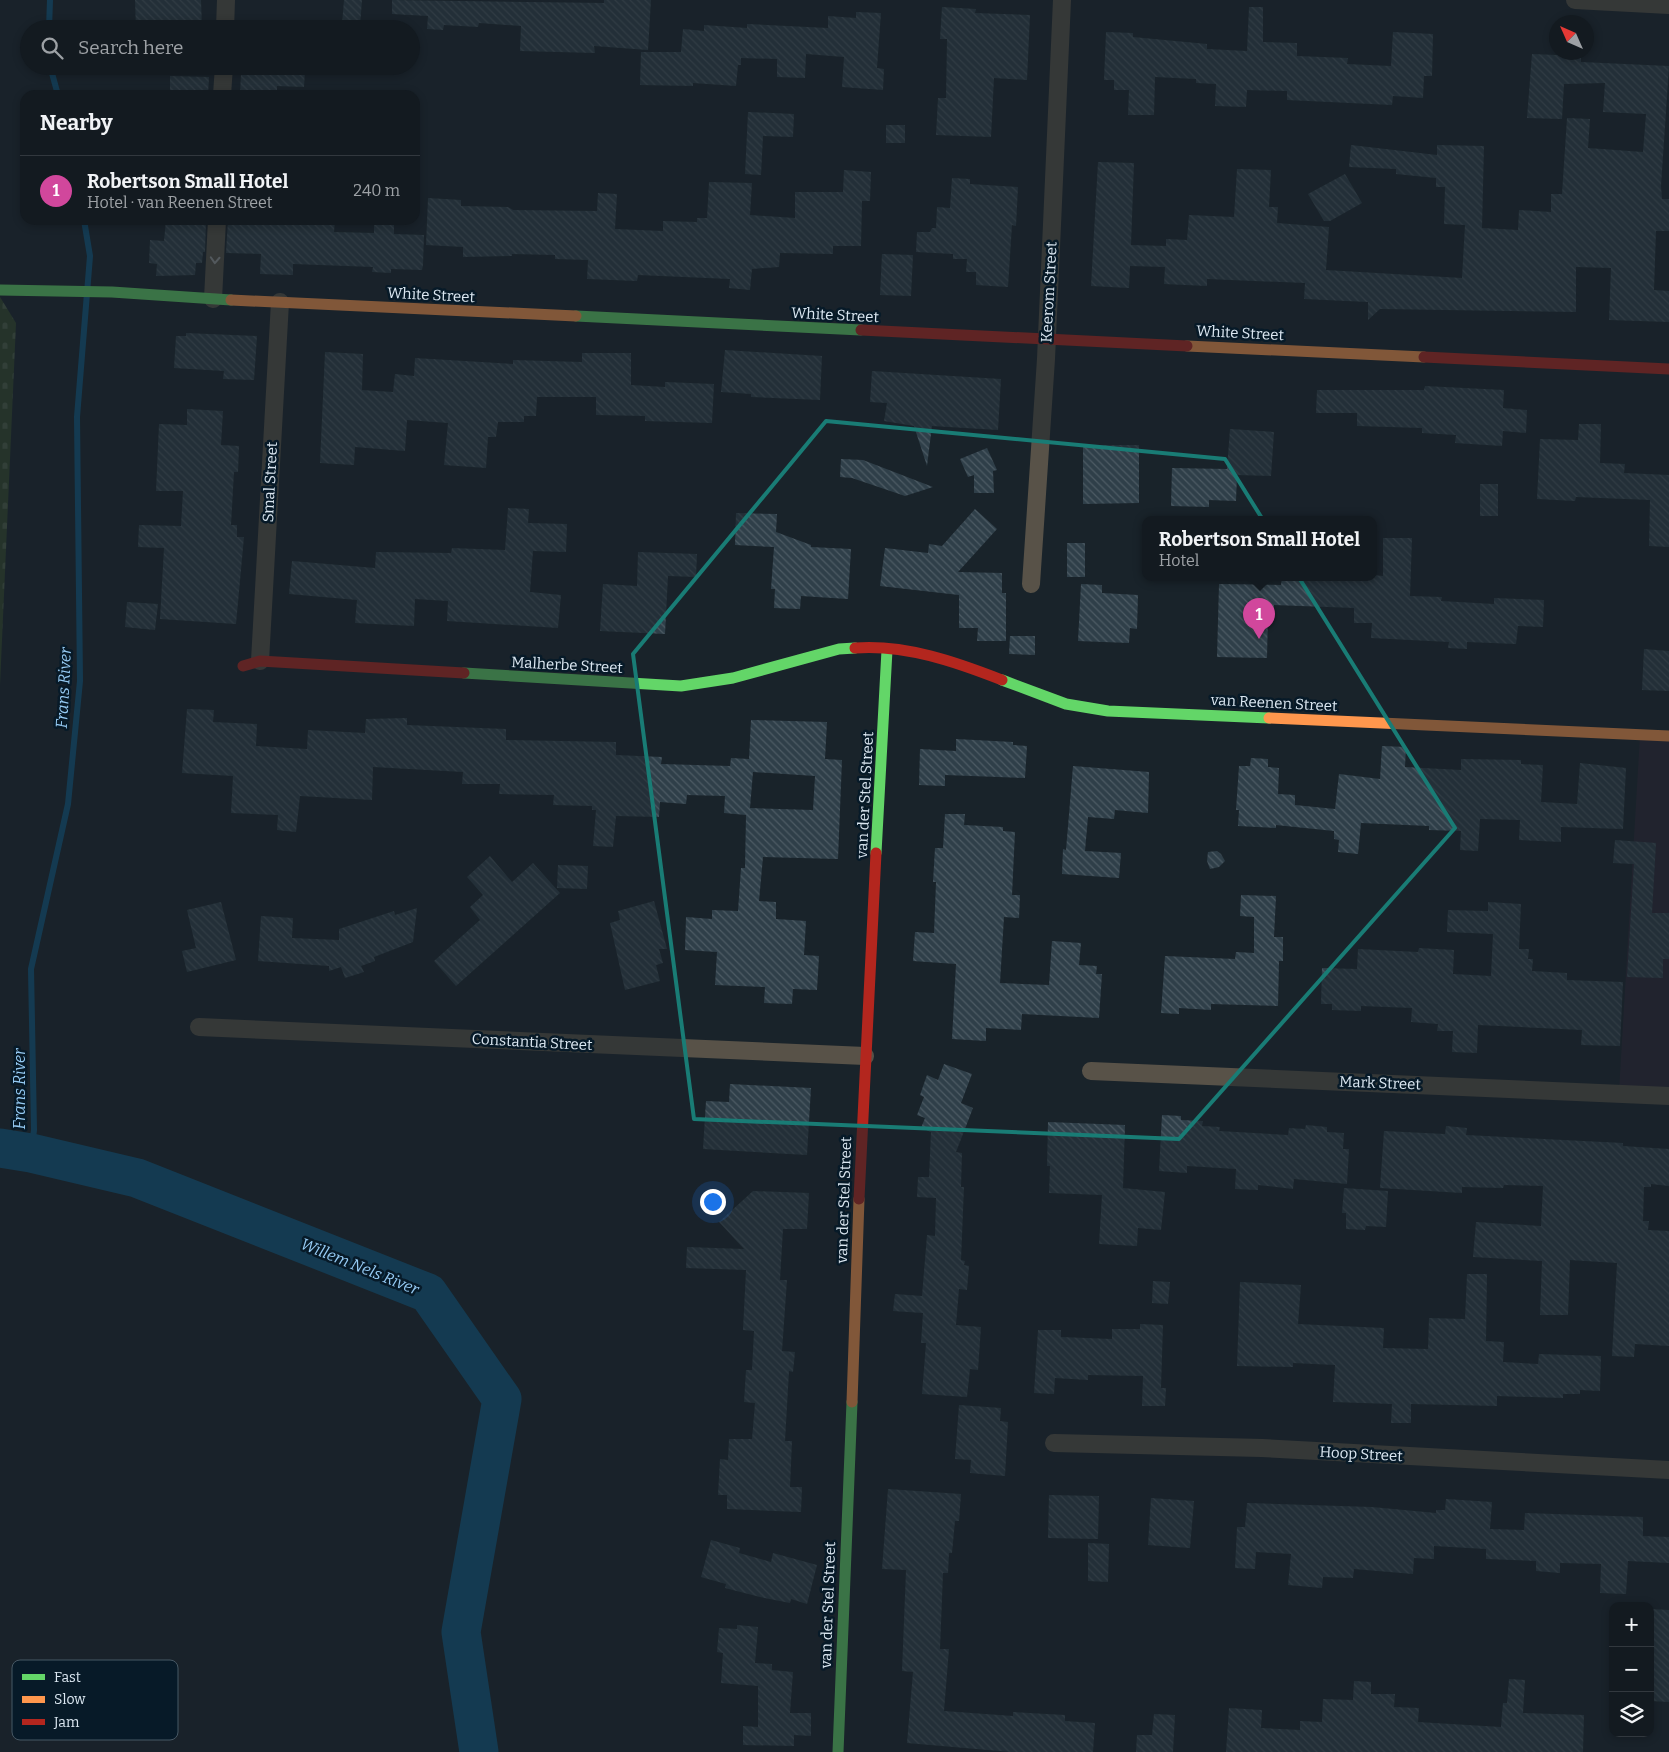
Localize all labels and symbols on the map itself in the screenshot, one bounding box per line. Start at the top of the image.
north arrow [1549,15,1594,60]
street label: Keerom Street [1037,241,1061,343]
one-way arrow [210,256,220,264]
street label: White Street [387,284,476,306]
street label: White Street [791,304,880,326]
street label: White Street [1196,322,1285,344]
street label: Smal Street [259,441,281,523]
pin: 1 [1243,598,1275,639]
water label: Frans River [52,645,75,729]
street label: Malherbe Street [511,653,624,677]
street label: van Reenen Street [1209,691,1338,715]
street label: van der Stel Street [853,731,877,860]
street label: Constantia Street [471,1030,593,1054]
water label: Frans River [10,1047,29,1130]
street label: Mark Street [1339,1073,1422,1093]
street label: van der Stel Street [833,1136,855,1265]
your location [700,1189,726,1215]
water label: Willem Nels River [298,1234,423,1299]
street label: Hoop Street [1319,1443,1404,1465]
street label: van der Stel Street [817,1541,839,1670]
legend [12,1660,178,1740]
text: Fast [54,1669,81,1686]
text: Slow [54,1691,86,1708]
text: Jam [53,1714,80,1731]

